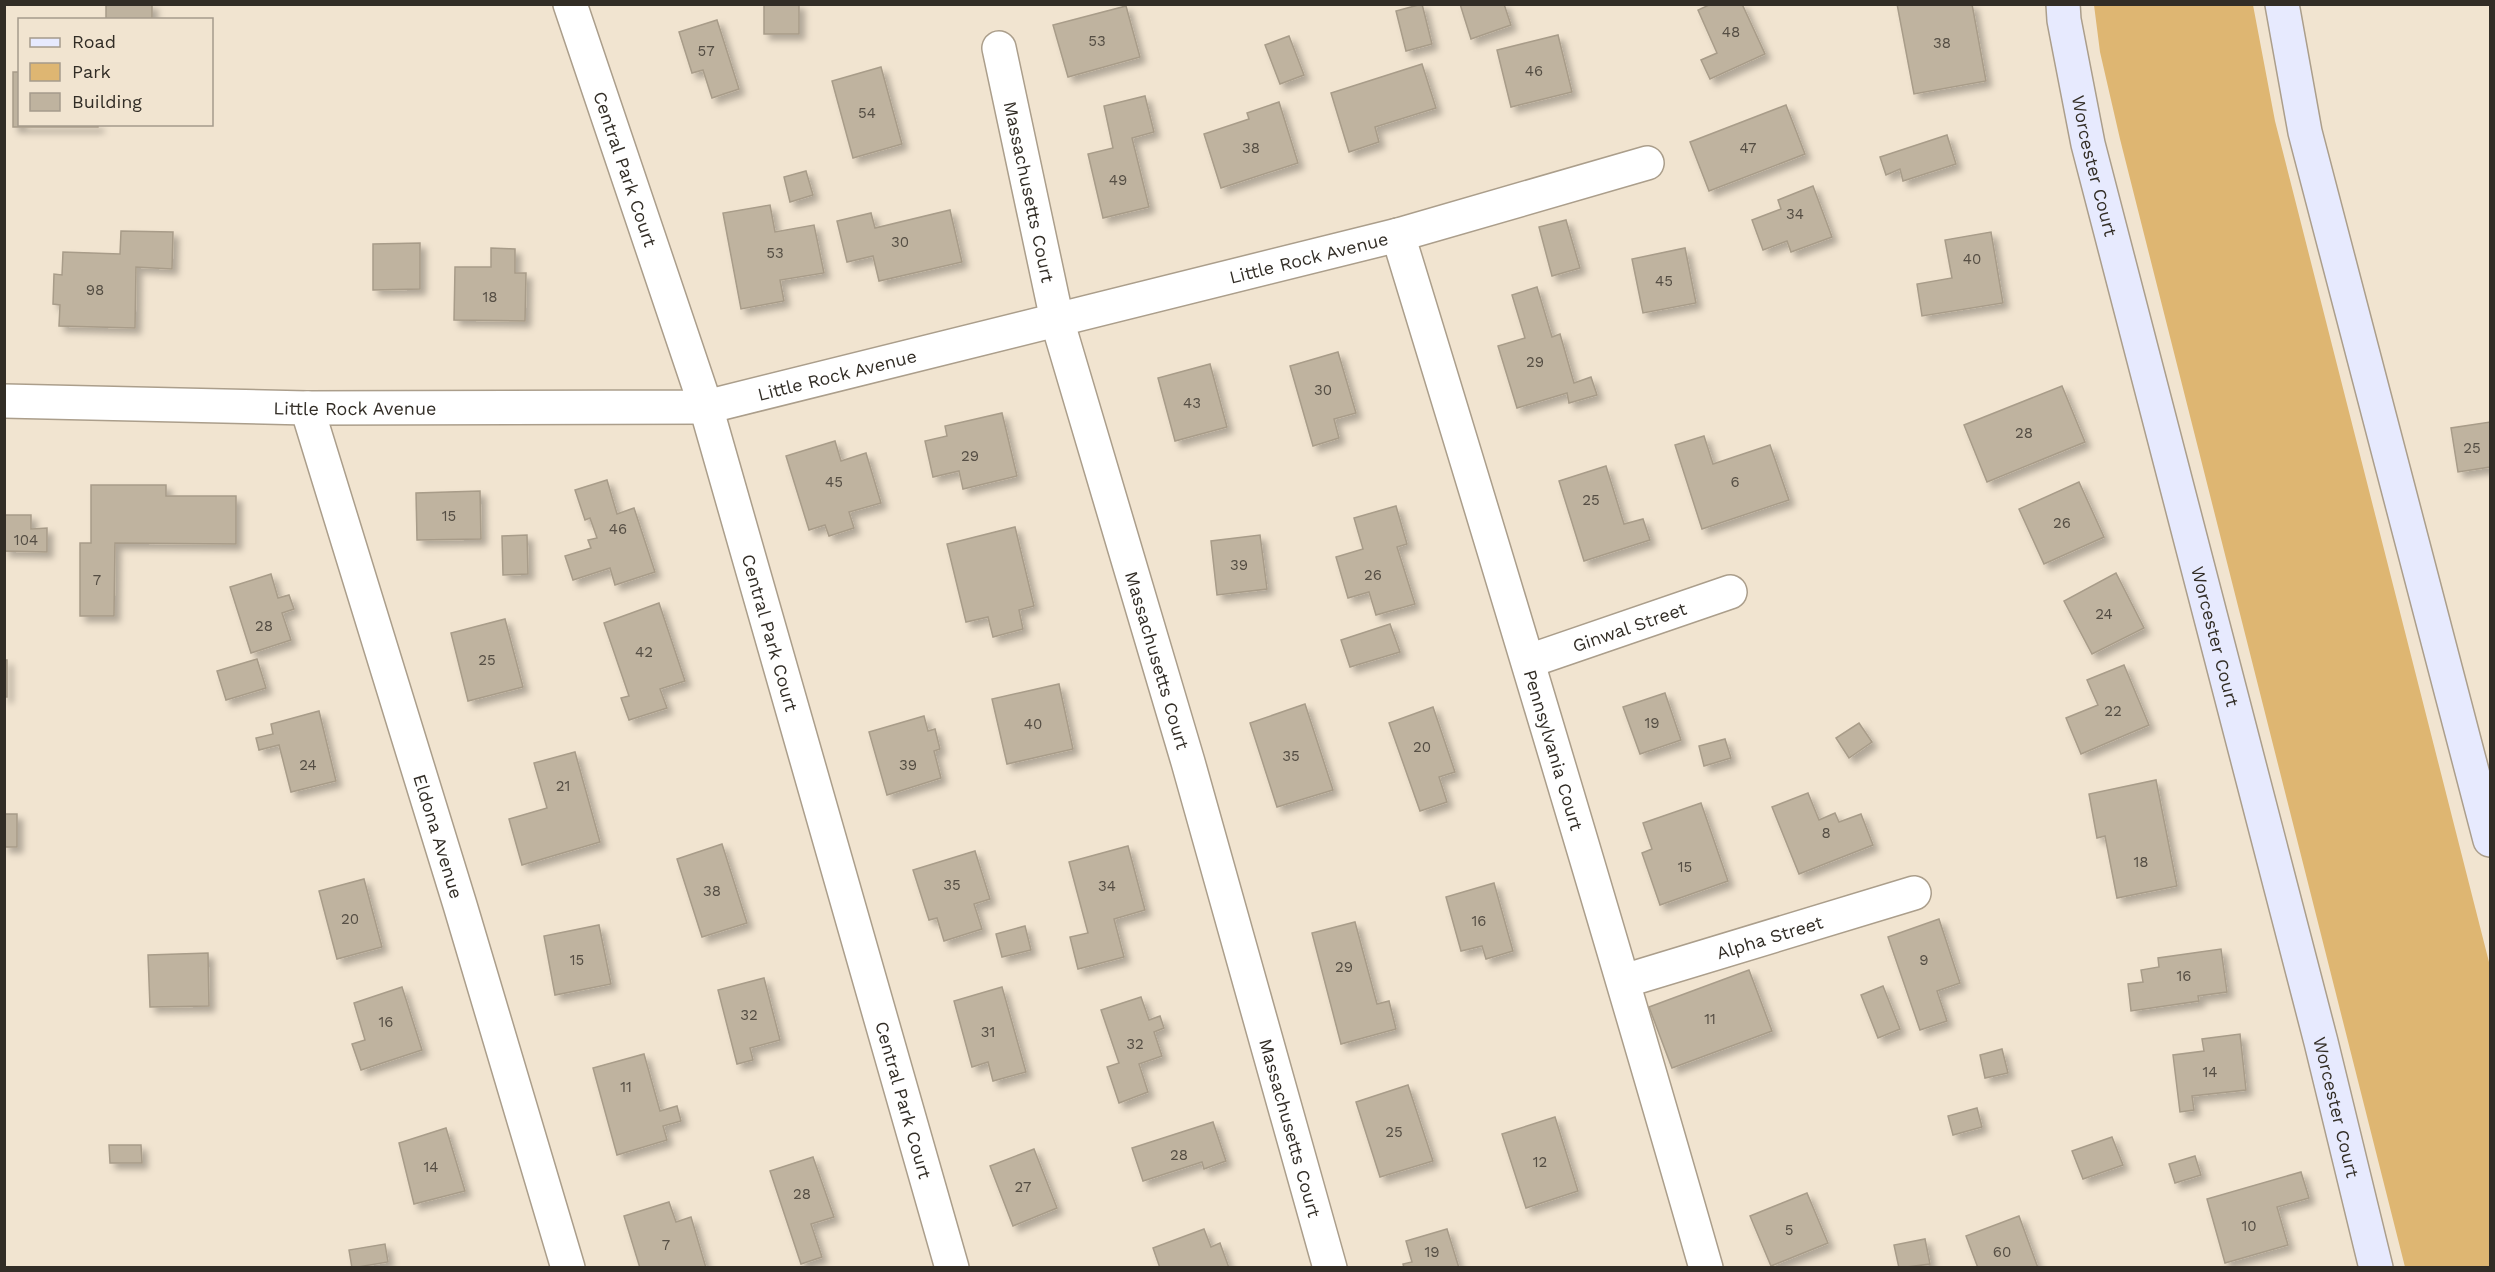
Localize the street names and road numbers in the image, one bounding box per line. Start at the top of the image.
street label: Central Park Court [590,88,662,250]
street label: Worcester Court [2068,93,2122,239]
street label: Massachusetts Court [1000,99,1059,285]
street label: Little Rock Avenue [1227,227,1390,287]
street label: Little Rock Avenue [755,345,919,404]
street label: Little Rock Avenue [273,397,436,419]
street label: Central Park Court [738,551,803,714]
street label: Worcester Court [2187,564,2244,709]
street label: Massachusetts Court [1122,569,1194,752]
street label: Ginwal Street [1569,597,1689,656]
street label: Pennsylvania Court [1520,667,1588,833]
street label: Eldona Avenue [410,771,468,901]
street label: Alpha Street [1714,911,1826,963]
street label: Central Park Court [872,1019,937,1182]
street label: Worcester Court [2310,1034,2364,1180]
street label: Massachusetts Court [1256,1036,1326,1220]

